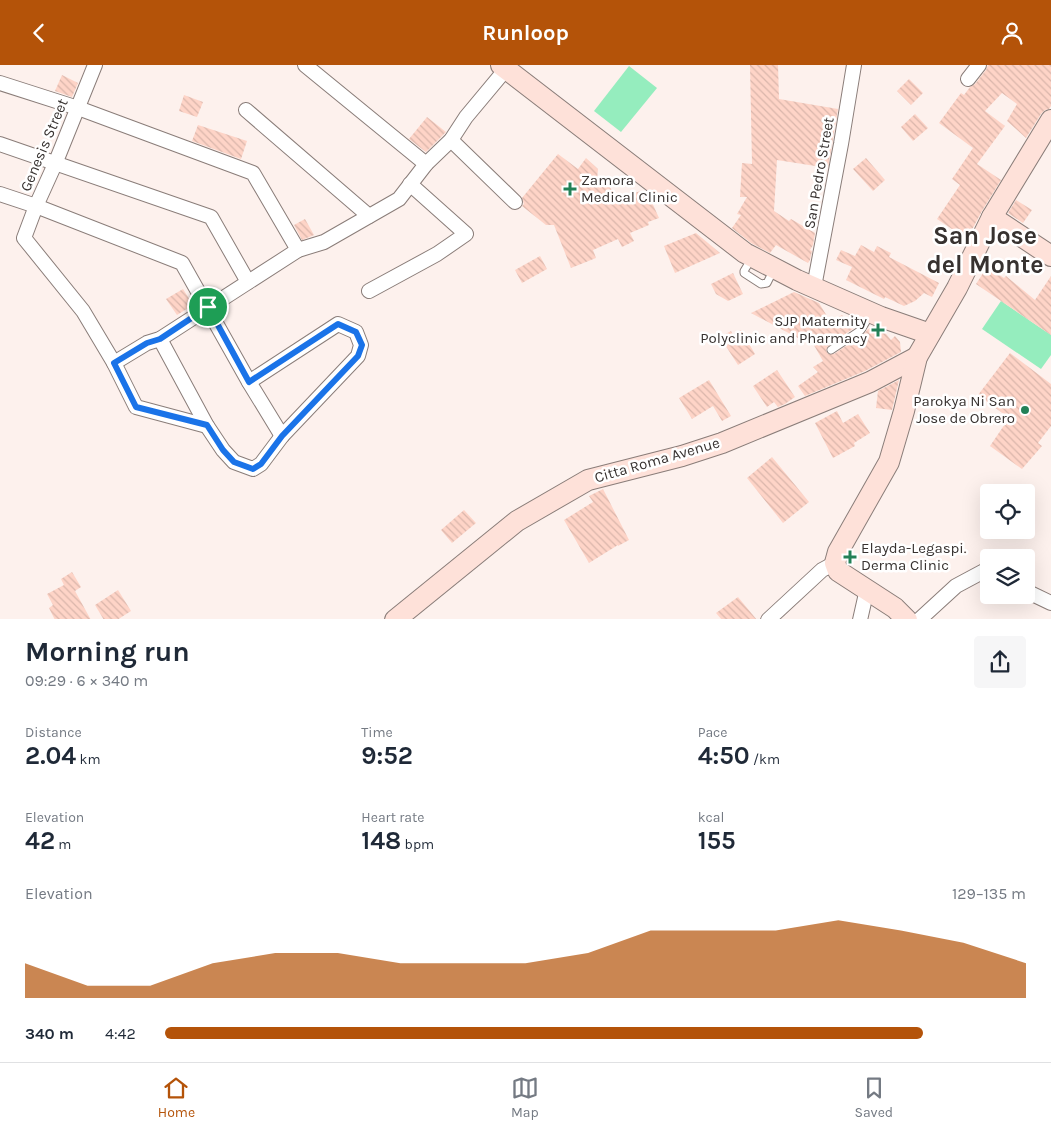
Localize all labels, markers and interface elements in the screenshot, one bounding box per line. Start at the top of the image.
icon: back [25,19,53,47]
icon: person [998,19,1026,47]
text: Runloop [482,20,569,46]
street label: Genesis Street [16,96,72,194]
street label: San Pedro Street [800,115,838,230]
place label: Zamora Medical Clinic [581,171,678,206]
marker: Zamora Medical Clinic [563,182,577,196]
district label: San Jose del Monte [926,221,1044,279]
pin [187,286,229,328]
icon: arrive [194,293,222,321]
place label: SJP Maternity Polyclinic and Pharmacy [700,312,867,347]
marker: SJP Maternity Polyclinic and Pharmacy [871,323,885,337]
place label: Parokya Ni San Jose de Obrero [913,392,1015,427]
marker: Parokya Ni San Jose de Obrero [1019,404,1031,416]
street label: Citta Roma Avenue [592,434,722,486]
map controls [980,484,1035,604]
button: locate [980,484,1035,539]
place label: Elayda-Legaspi. Derma Clinic [861,539,967,574]
button: layers [980,549,1035,604]
marker: Elayda-Legaspi. Derma Clinic [843,550,857,564]
text: Morning run [25,635,190,668]
button: share [974,636,1026,688]
text: 09:29 · 6 × 340 m [25,671,148,690]
text: Distance [25,724,82,741]
text: Time [361,724,393,741]
text: Pace [698,724,728,741]
text: 2.04 [25,741,76,770]
text: 9:52 [361,741,413,770]
text: 4:50 [698,741,750,770]
text: km [76,751,101,768]
text: /km [750,751,780,768]
text: Elevation [25,809,84,826]
text: Heart rate [361,809,424,826]
text: kcal [698,809,724,826]
text: 42 [25,826,55,855]
text: 148 [361,826,401,855]
text: 155 [698,826,736,855]
text: m [55,836,71,853]
text: bpm [401,836,434,853]
text: Elevation [25,884,93,903]
text: 129–135 m [952,884,1026,903]
text: 340 m [25,1024,74,1043]
text: 4:42 [105,1024,136,1043]
tab: Home [158,1074,195,1121]
tab: Map [511,1074,539,1121]
tab: Saved [854,1074,893,1121]

